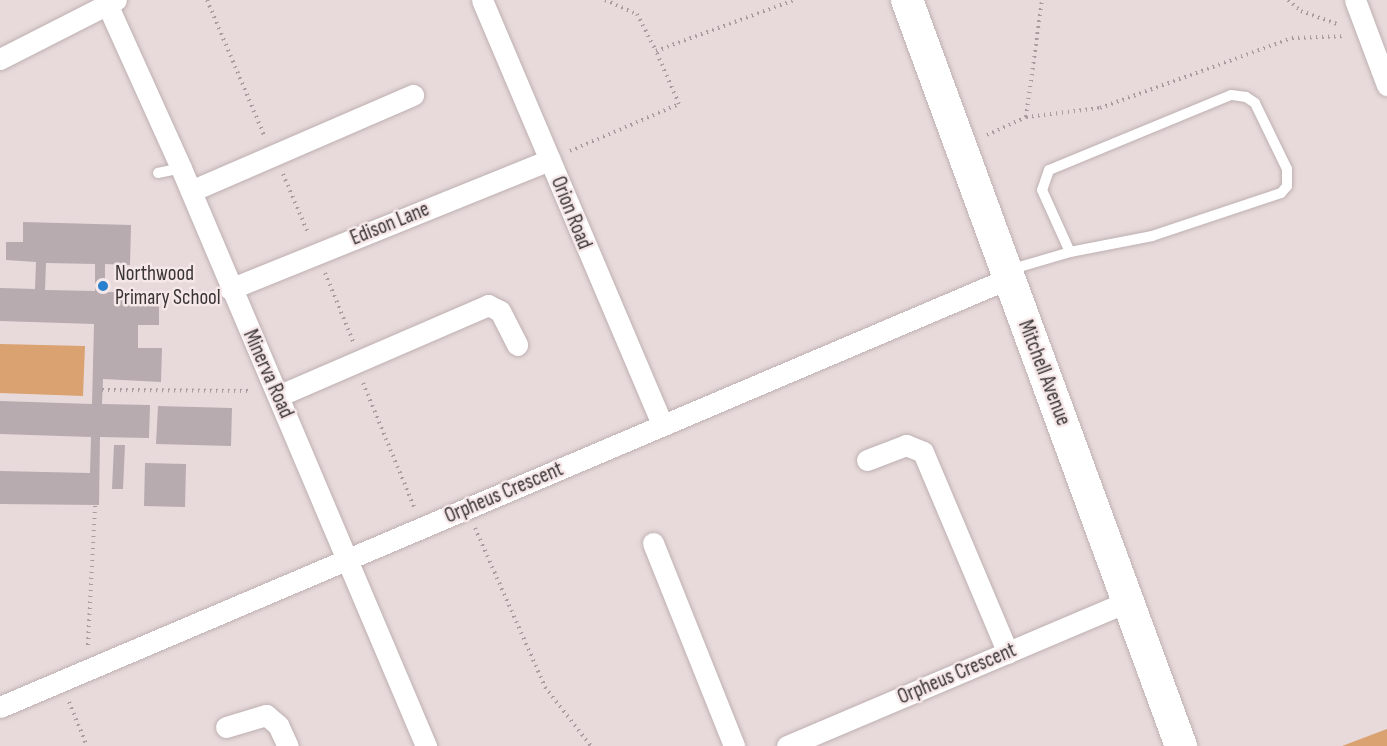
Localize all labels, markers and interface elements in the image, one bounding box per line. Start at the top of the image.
street label: Orion Road [545,173,597,253]
street label: Edison Lane [347,197,433,251]
place label: Northwood Primary School [115,261,221,311]
marker: Northwood Primary School [96,279,110,293]
street label: Mitchell Avenue [1012,317,1076,429]
street label: Minerva Road [237,326,299,422]
street label: Orpheus Crescent [441,457,567,529]
street label: Orpheus Crescent [894,638,1020,710]

